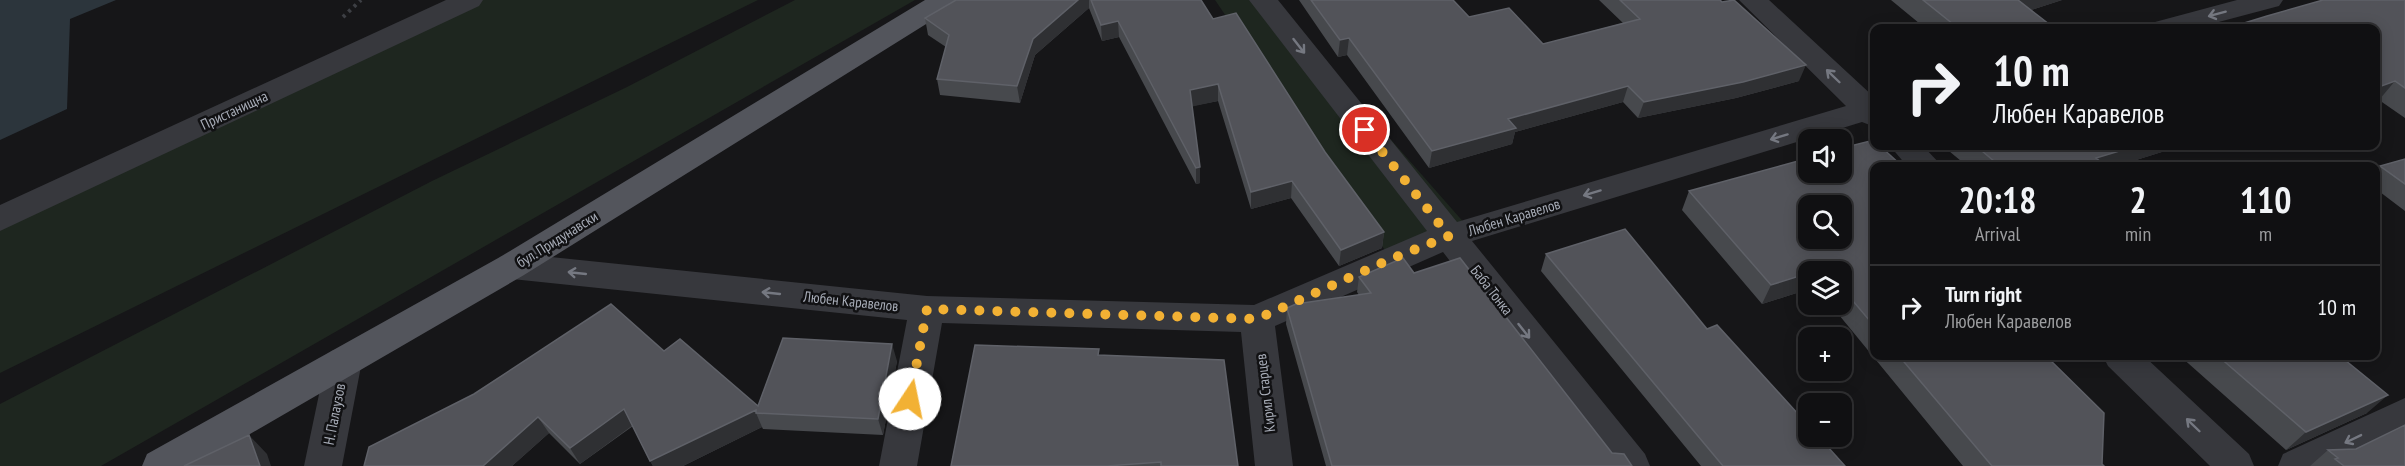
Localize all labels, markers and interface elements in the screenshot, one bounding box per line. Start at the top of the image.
one-way arrow [2208,9,2227,20]
one-way arrow [1293,38,1306,54]
text: 10 m [1993,43,2070,98]
icon: right [1894,48,1972,126]
one-way arrow [1825,69,1840,84]
street label: Пристанищна [197,86,271,134]
text: Любен Каравелов [1993,96,2164,130]
pin [1339,104,1390,155]
icon: arrive [1348,113,1381,146]
map controls [1798,129,1852,447]
button: sound [1798,129,1852,183]
one-way arrow [1770,132,1789,143]
text: 20:18 [1959,176,2036,223]
text: 2 [2129,176,2147,223]
text: 110 [2240,176,2291,223]
one-way arrow [1583,188,1602,199]
street label: Любен Каравелов [1465,194,1562,240]
button: search [1798,195,1852,249]
street label: бул. Придунавски [513,206,601,272]
text: Arrival [1975,221,2020,247]
text: min [2125,221,2151,247]
text: m [2259,221,2272,247]
street label: Баба Тонка [1467,261,1517,319]
button: layers [1798,261,1852,315]
one-way arrow [567,267,587,278]
text: Turn right [1945,280,2022,308]
street label: Любен Каравелов [802,286,899,315]
one-way arrow [761,287,781,298]
icon: right [1894,291,1927,324]
text: 10 m [2317,293,2356,321]
text: Любен Каравелов [1945,308,2072,334]
one-way arrow [1518,323,1531,339]
button: + [1798,327,1852,381]
street label: Кирил Старцев [1251,353,1279,433]
position arrow [878,367,942,431]
street label: Н. Палаузов [319,382,349,446]
button: − [1798,393,1852,447]
one-way arrow [2185,418,2200,433]
one-way arrow [2344,433,2362,445]

